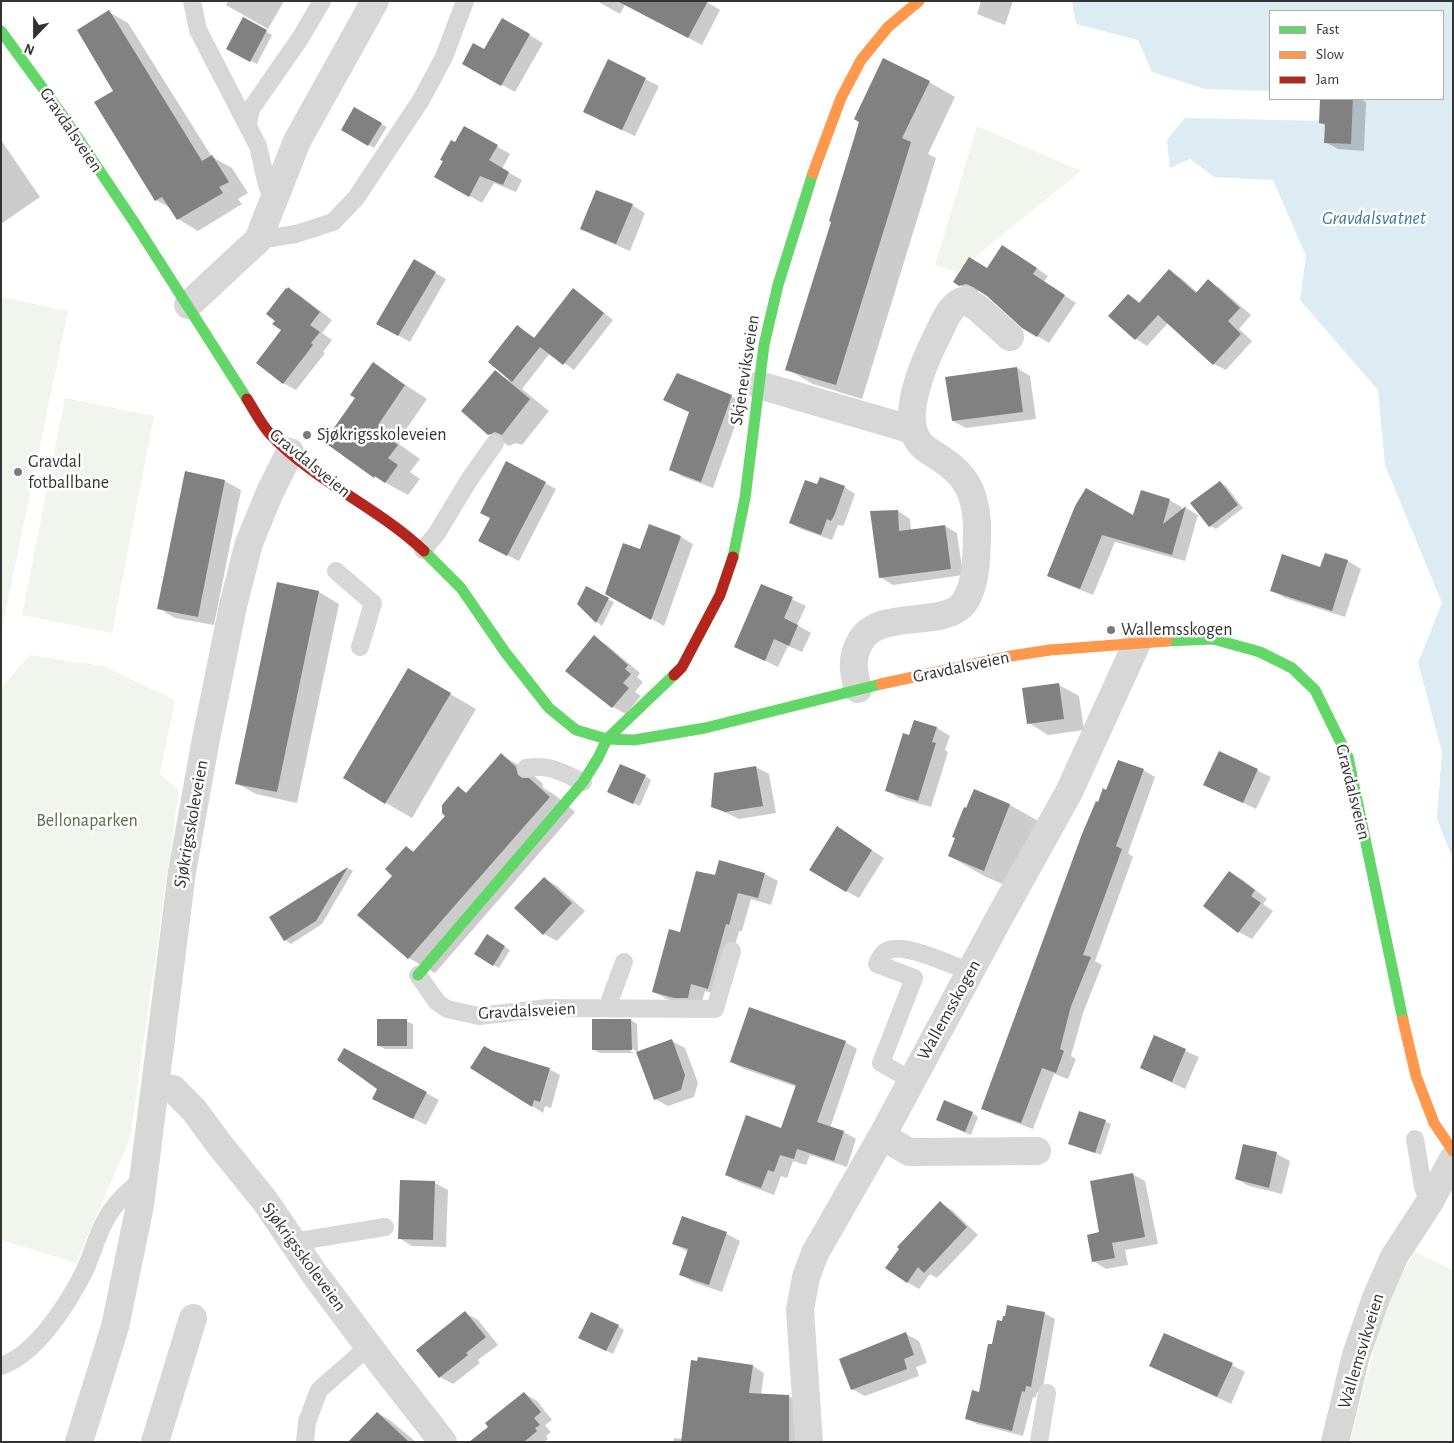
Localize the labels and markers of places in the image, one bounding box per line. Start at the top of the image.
place label: Sjøkrigsskoleveien [317,424,446,446]
marker: Sjøkrigsskoleveien [301,429,313,441]
place label: Gravdal fotballbane [28,451,109,494]
marker: Gravdal fotballbane [12,466,24,478]
place label: Wallemsskogen [1121,619,1232,641]
marker: Wallemsskogen [1105,624,1117,636]

